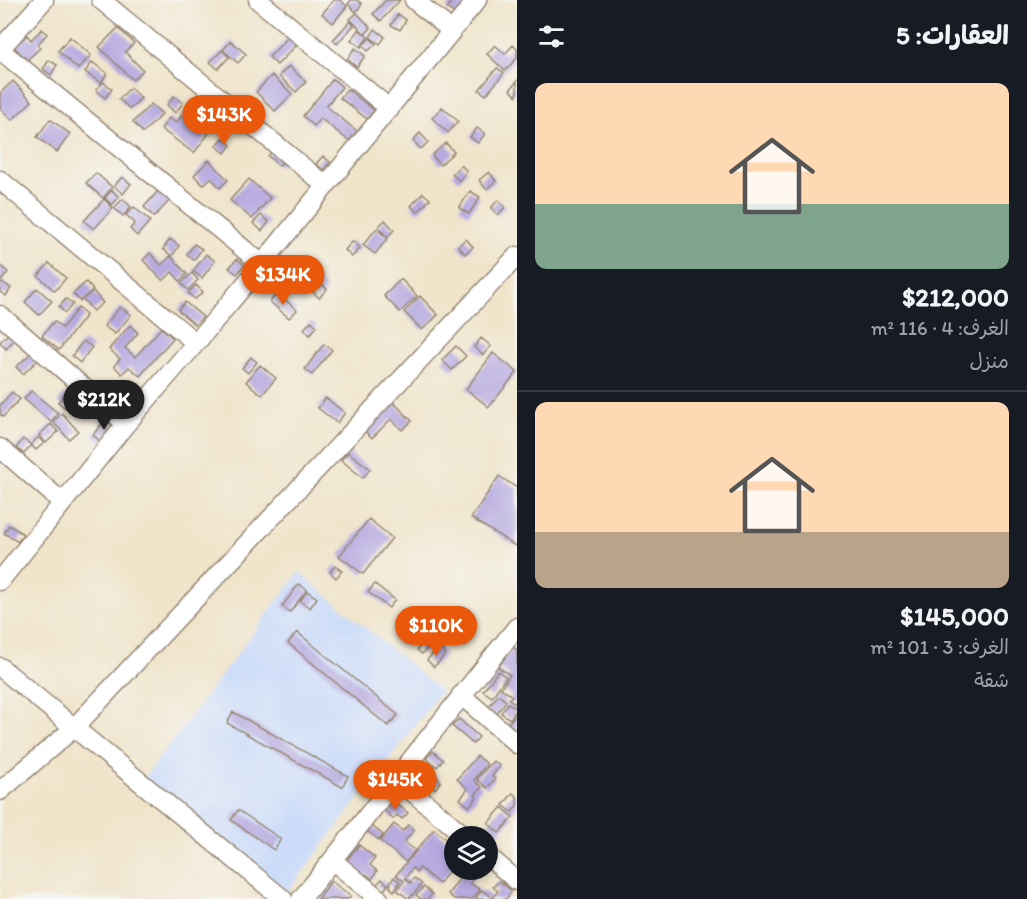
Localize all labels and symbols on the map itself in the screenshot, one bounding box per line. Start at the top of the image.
pin: $143K [182,95,266,146]
pin: $134K [241,255,325,306]
pin: $212K [62,380,146,431]
pin: $110K [394,606,478,657]
pin: $145K [353,760,437,811]

